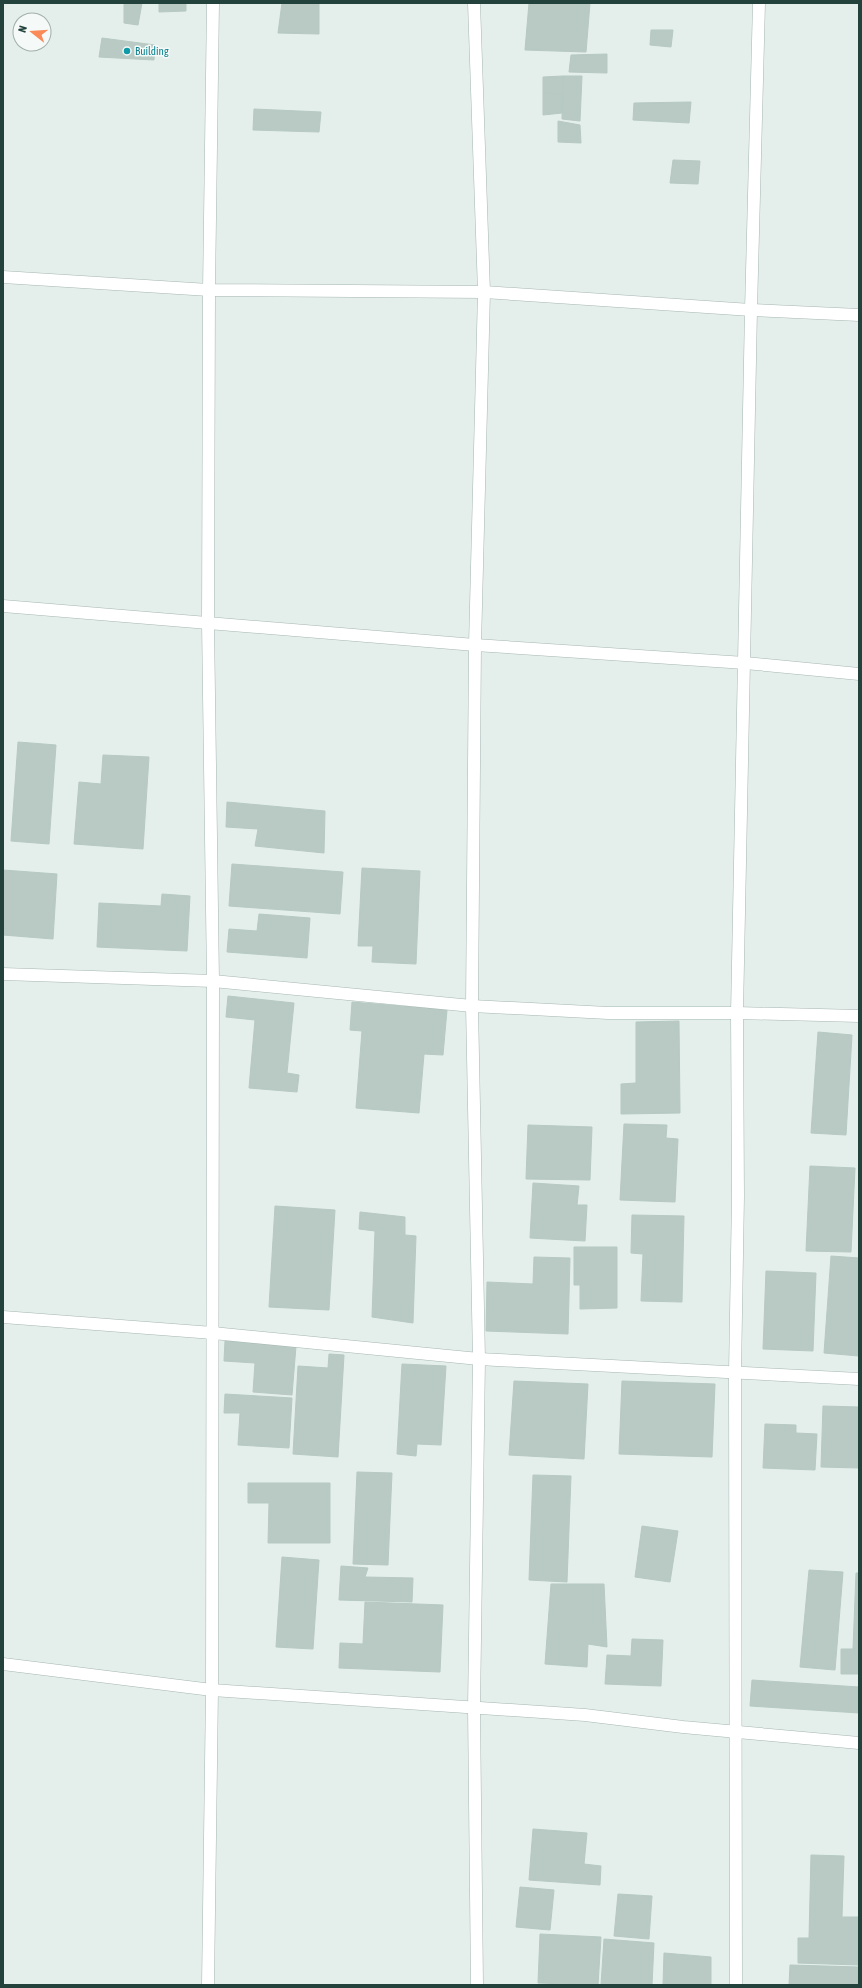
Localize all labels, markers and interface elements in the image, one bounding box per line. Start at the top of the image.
north arrow [12,12,52,52]
text: N [16,24,29,34]
place label: Building [135,45,169,57]
marker: Building [122,46,132,56]

